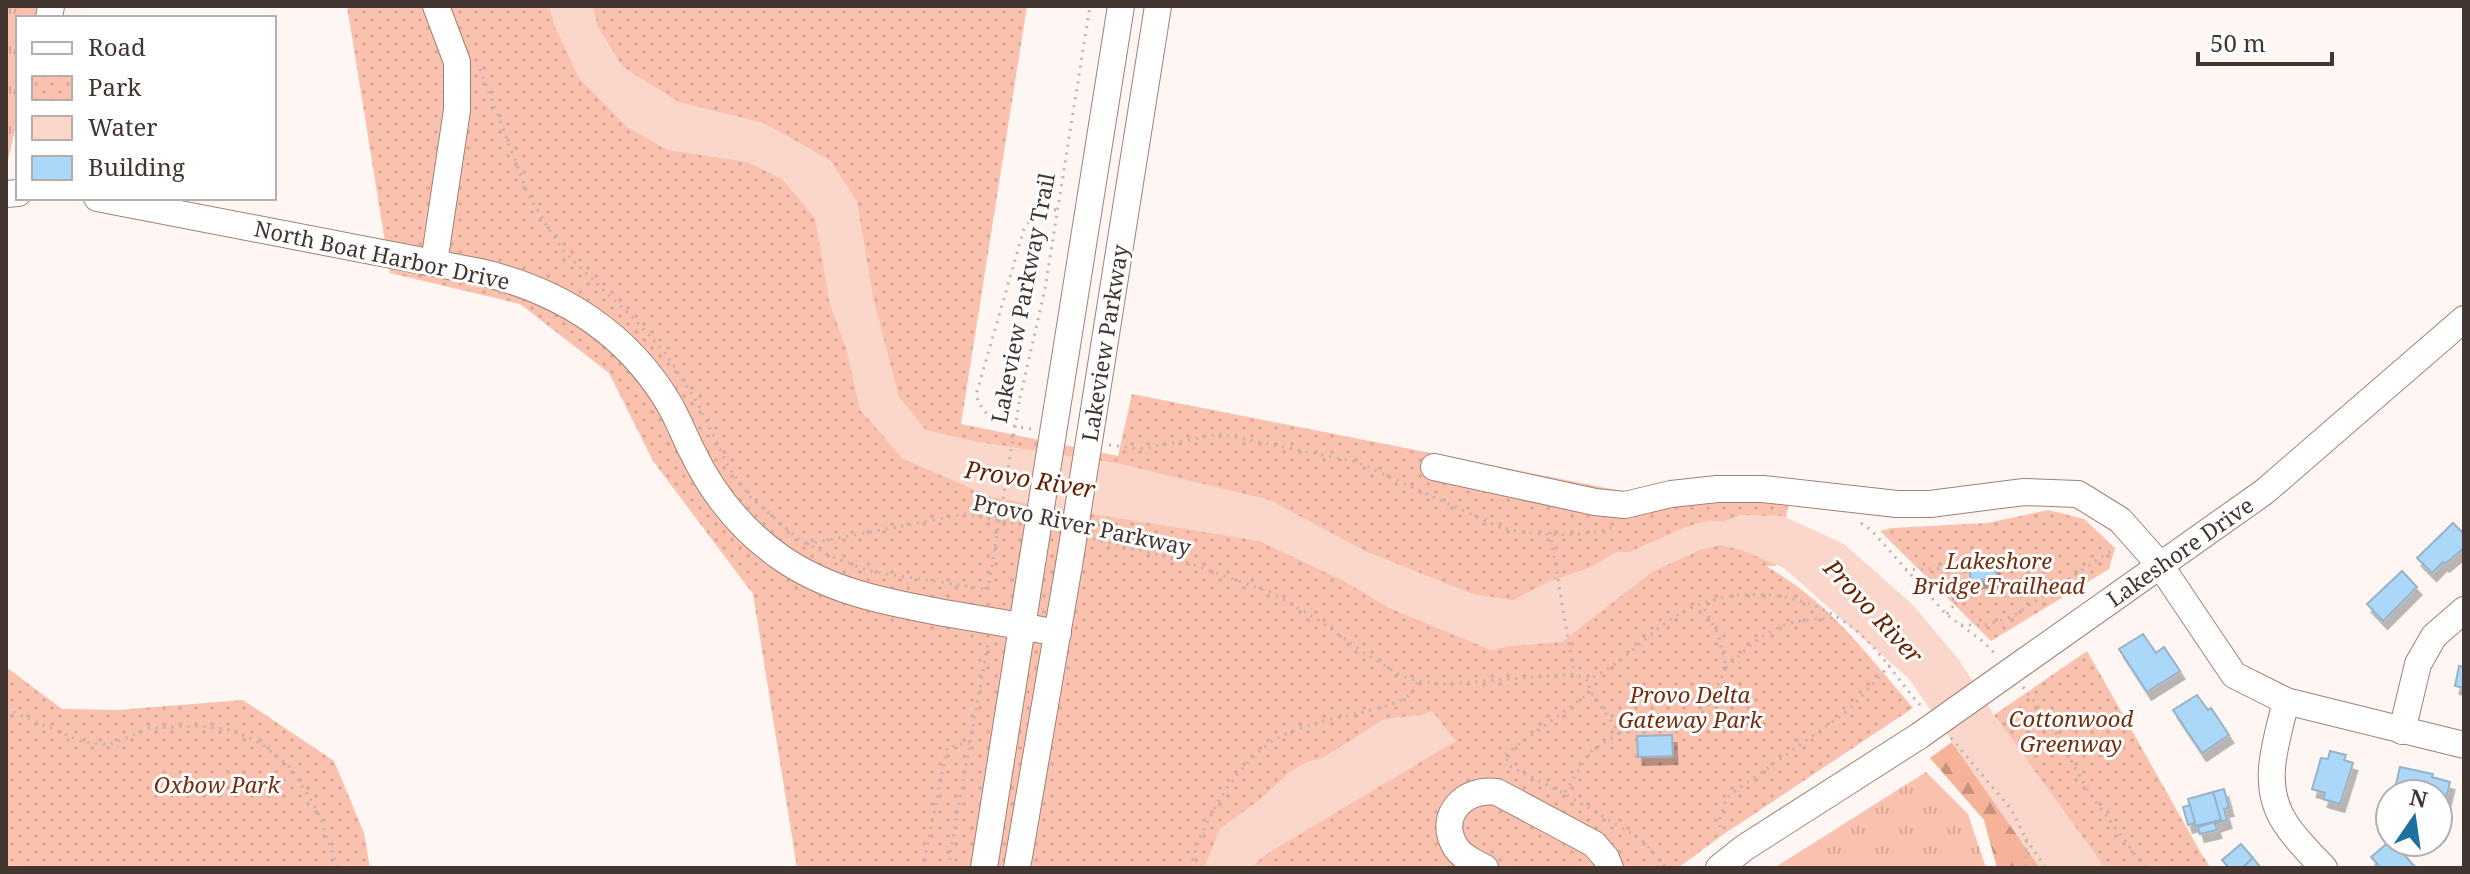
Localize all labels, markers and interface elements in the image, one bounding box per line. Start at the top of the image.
legend [16,16,276,200]
scale bar [2198,16,2332,66]
text: 50 m [2210,26,2266,59]
text: Road [88,30,146,63]
text: Park [88,70,142,103]
text: Water [88,110,158,143]
text: Building [88,150,185,183]
street label: Lakeview Parkway Trail [983,170,1061,425]
street label: North Boat Harbor Drive [252,212,513,296]
street label: Lakeview Parkway [1074,242,1134,443]
water label: Provo River [962,452,1099,505]
street label: Provo River Parkway [971,486,1194,562]
street label: Lakeshore Drive [2100,489,2259,613]
park label: Lakeshore Bridge Trailhead [1912,545,2085,600]
water label: Provo River [1816,551,1932,671]
park label: Provo Delta Gateway Park [1618,679,1764,734]
park label: Cottonwood Greenway [2009,703,2133,758]
park label: Oxbow Park [154,769,282,799]
north arrow [2374,778,2454,858]
text: N [2407,781,2431,814]

